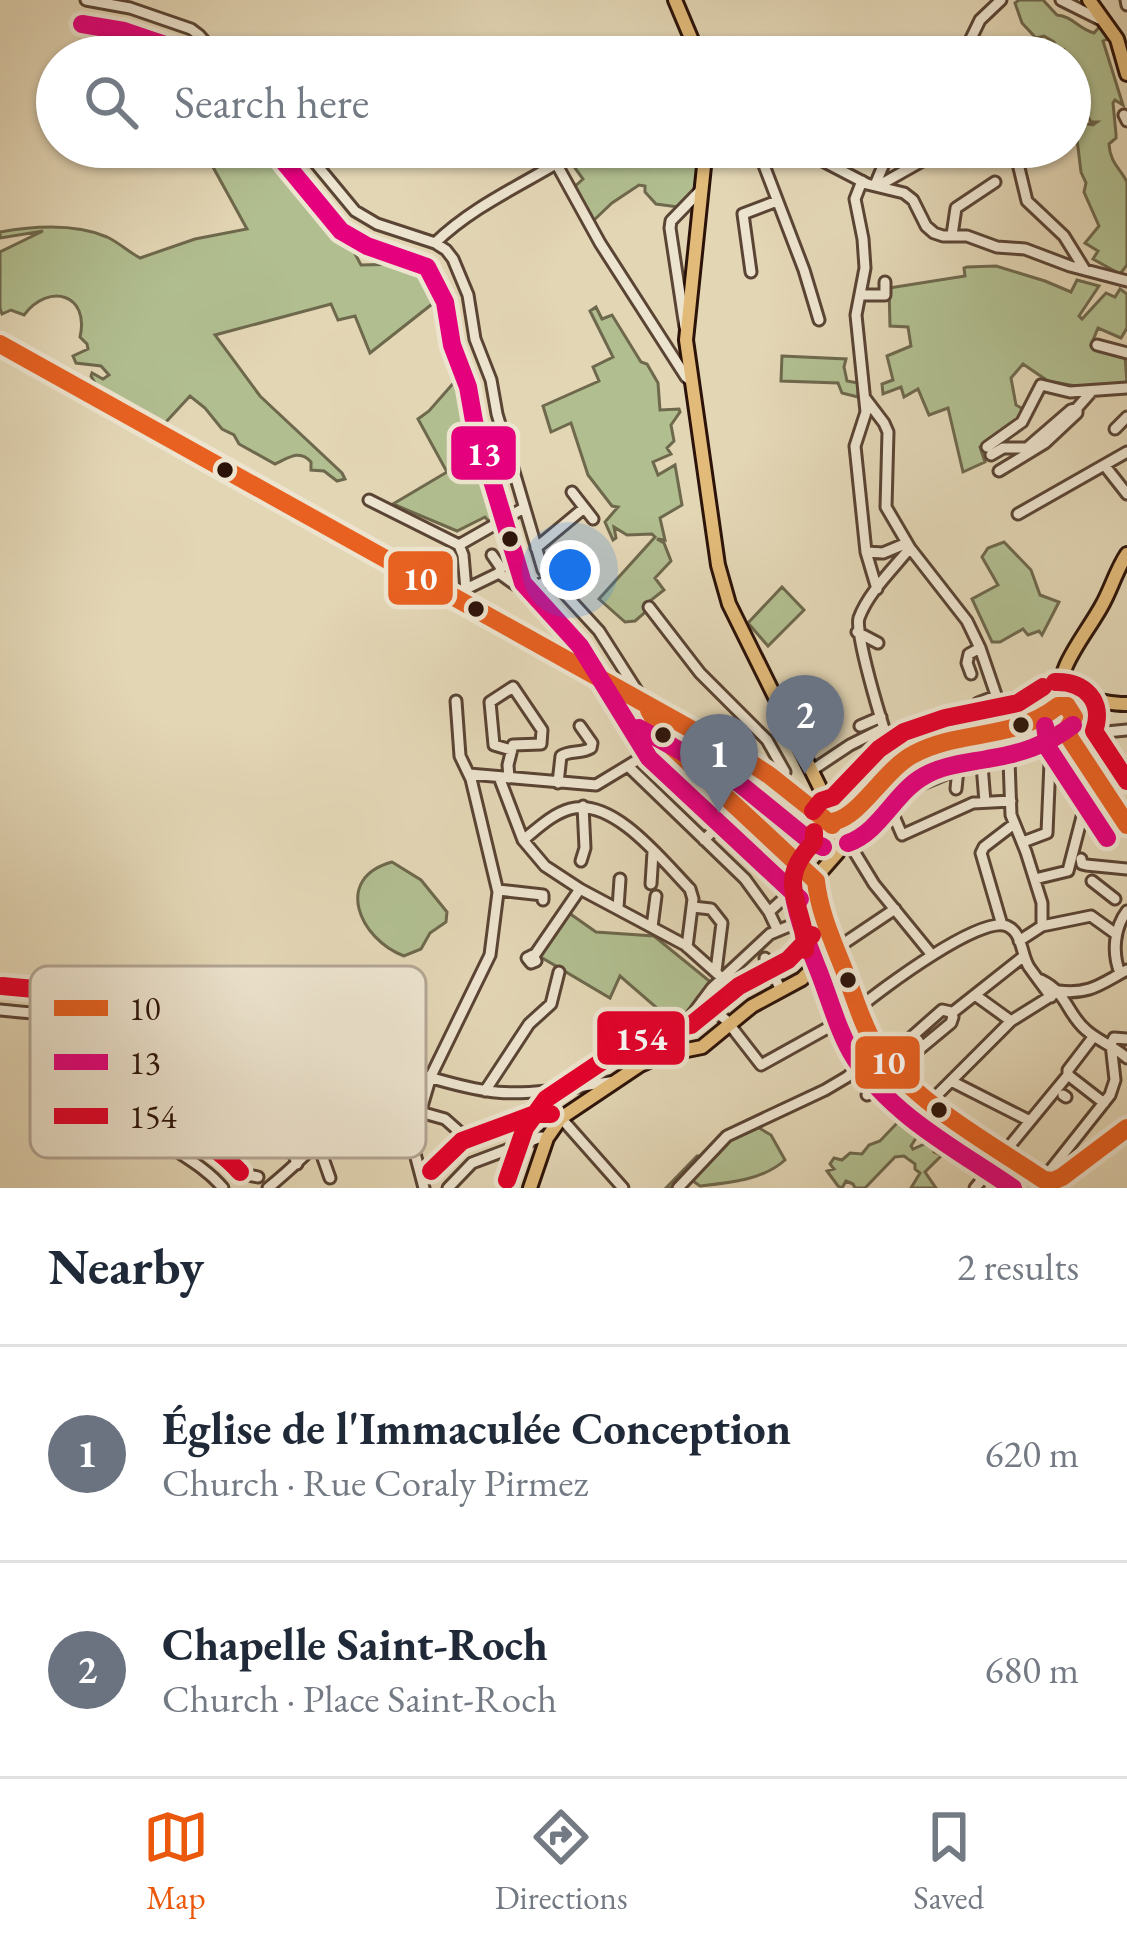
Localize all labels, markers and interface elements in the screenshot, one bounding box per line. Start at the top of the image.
search box [36,36,1091,168]
icon: search [78,69,144,135]
text: Search here [174,73,369,131]
line badge: 13 [449,424,518,482]
text: 13 [467,432,501,475]
unlabelled marker [214,459,236,481]
unlabelled marker [499,528,521,550]
your location [540,540,600,600]
line badge: 10 [386,549,455,607]
text: 10 [403,557,437,600]
unlabelled marker [465,598,487,620]
pin: 2 [766,675,844,774]
pin: 1 [680,714,758,813]
unlabelled marker [1010,714,1032,736]
unlabelled marker [652,724,674,746]
legend [30,966,426,1158]
unlabelled marker [837,969,859,991]
text: 10 [129,987,161,1030]
line badge: 154 [595,1009,687,1067]
text: 154 [615,1017,668,1060]
line badge: 10 [853,1034,922,1091]
text: 13 [129,1041,161,1084]
text: 10 [871,1041,905,1084]
text: 154 [129,1095,177,1138]
unlabelled marker [928,1099,950,1121]
text: Nearby [48,1233,204,1299]
text: 2 results [957,1241,1079,1292]
text: Église de l'Immaculée Conception [162,1399,791,1457]
text: 1 [77,1428,97,1479]
text: 620 m [985,1428,1079,1479]
text: Church · Rue Coraly Pirmez [162,1457,588,1508]
text: Chapelle Saint-Roch [162,1615,548,1673]
text: 2 [77,1644,97,1695]
text: 680 m [985,1644,1079,1695]
text: Church · Place Saint-Roch [162,1673,557,1724]
tab: Map [143,1804,209,1919]
tab: Directions [495,1804,628,1919]
tab: Saved [913,1804,984,1919]

